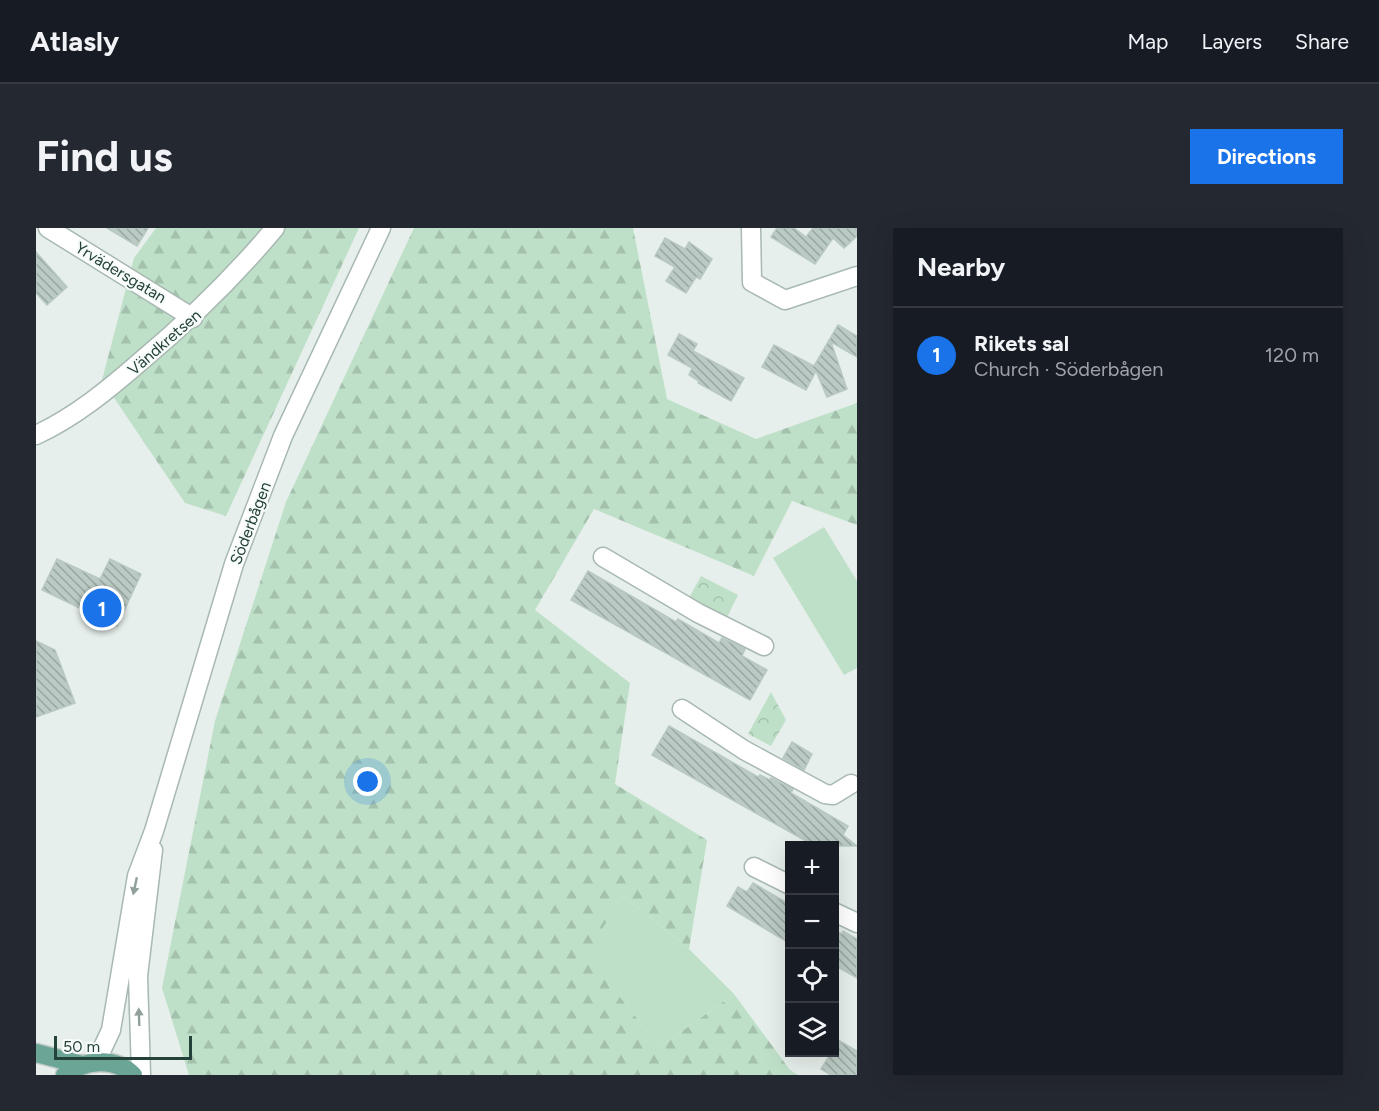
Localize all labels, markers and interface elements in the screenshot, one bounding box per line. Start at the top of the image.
text: Atlasly [30,24,119,58]
text: Map [1128,29,1168,54]
text: Layers [1201,29,1262,54]
text: Share [1295,29,1349,54]
button: Directions [1190,129,1343,184]
text: Find us [36,131,173,182]
street label: Yrvädersgatan [72,238,170,307]
text: Nearby [917,251,1005,283]
street label: Vändkretsen [124,305,205,379]
text: Rikets sal [974,330,1069,357]
text: 1 [932,343,941,367]
text: 120 m [1265,343,1319,367]
text: Church · Söderbågen [974,357,1163,381]
street label: Söderbågen [226,479,275,567]
pin: 1 [82,586,122,631]
your location [353,767,382,796]
map controls [785,841,839,1057]
button: + [785,841,839,895]
one-way arrow [130,877,139,896]
button: − [785,895,839,949]
button: locate [785,949,839,1003]
button: layers [785,1003,839,1057]
one-way arrow [135,1007,144,1026]
scale bar [54,1033,192,1060]
text: 50 m [63,1037,100,1056]

